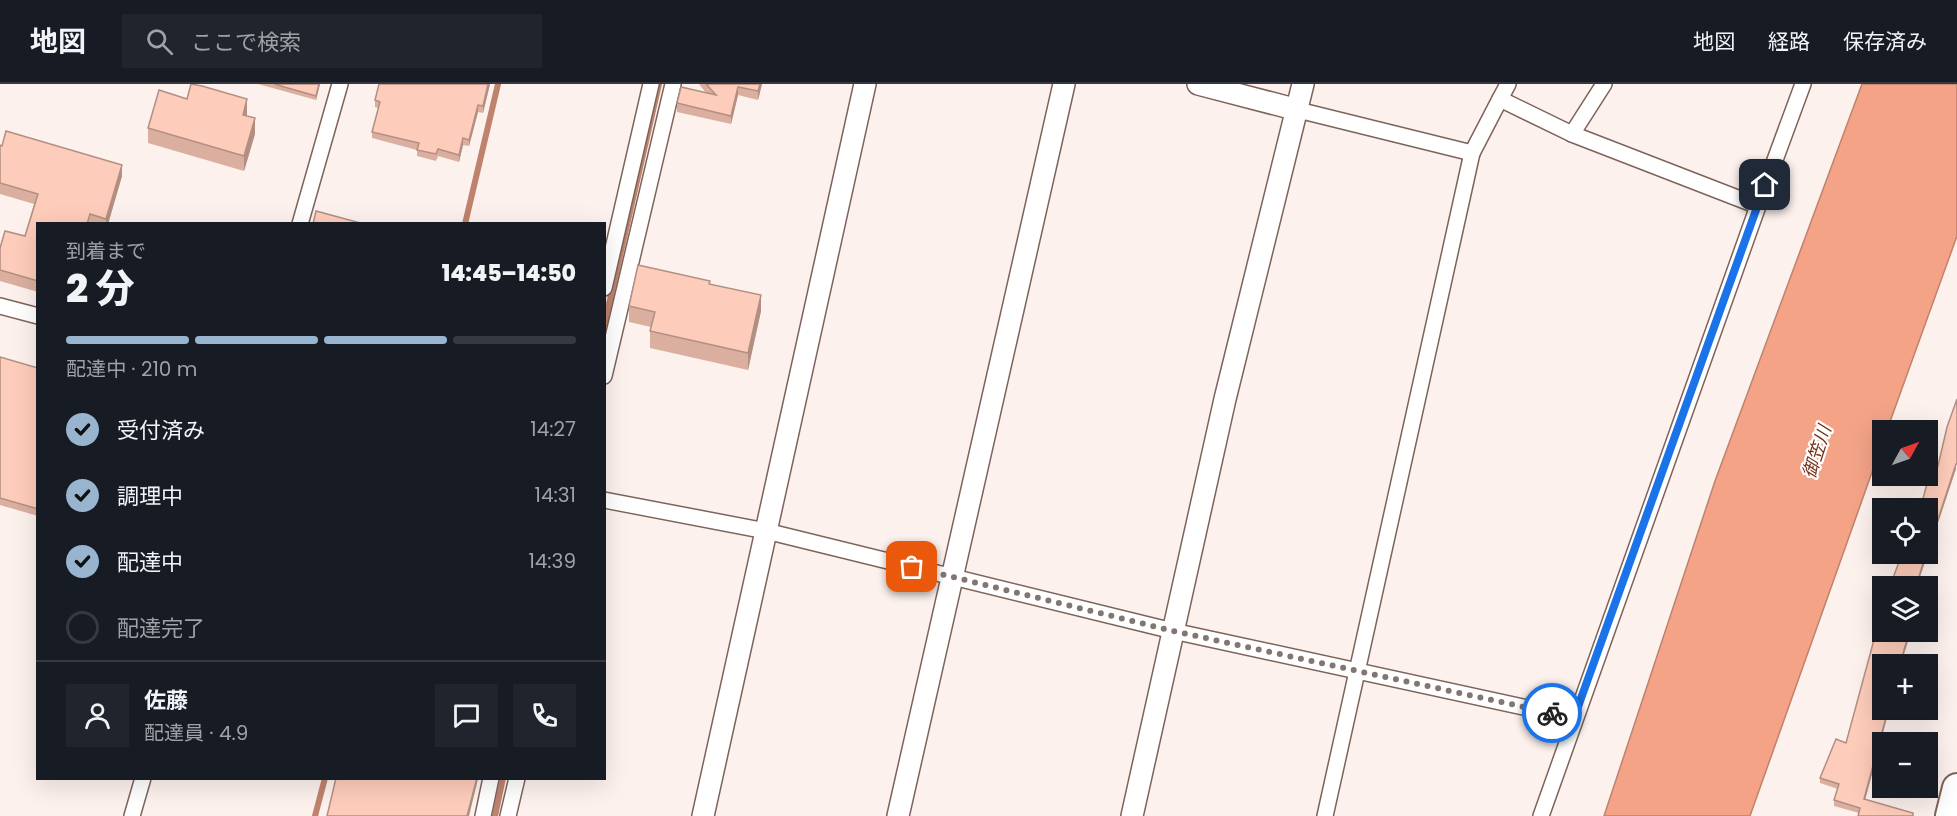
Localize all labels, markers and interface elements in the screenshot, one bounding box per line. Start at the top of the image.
search box [122,14,542,68]
text: 地図 [30,22,86,61]
icon: search [143,25,176,58]
text: ここで検索 [191,27,301,58]
text: 地図 [1693,27,1735,56]
text: 経路 [1768,27,1810,56]
text: 保存済み [1843,27,1927,56]
pin [1739,159,1790,210]
icon: home [1748,168,1781,201]
text: 到着まで [66,237,146,265]
text: 14:45–14:50 [442,258,576,289]
text: 2 分 [66,261,135,316]
text: 配達中 · 210 m [66,355,197,383]
icon: check [66,413,99,446]
text: 受付済み [117,415,205,446]
text: 14:27 [530,415,576,443]
water label: 御笠川 [1796,420,1837,481]
north arrow [1872,420,1938,486]
map controls [1872,420,1938,798]
icon: check [66,479,99,512]
text: 調理中 [117,481,183,512]
text: 14:31 [535,481,576,509]
button: locate [1872,498,1938,564]
pin [886,541,937,592]
icon: check [66,545,99,578]
text: 配達中 [117,547,183,578]
text: 14:39 [528,547,576,575]
icon: bag [895,550,928,583]
button: layers [1872,576,1938,642]
text: 配達完了 [117,613,205,644]
button: + [1872,654,1938,720]
courier [1522,683,1582,743]
button: person [66,684,129,747]
button: chat [435,684,498,747]
button: phone [513,684,576,747]
text: 佐藤 [144,685,188,716]
icon: bike [1536,697,1569,730]
text: 配達員 · 4.9 [144,719,248,747]
button: − [1872,732,1938,798]

